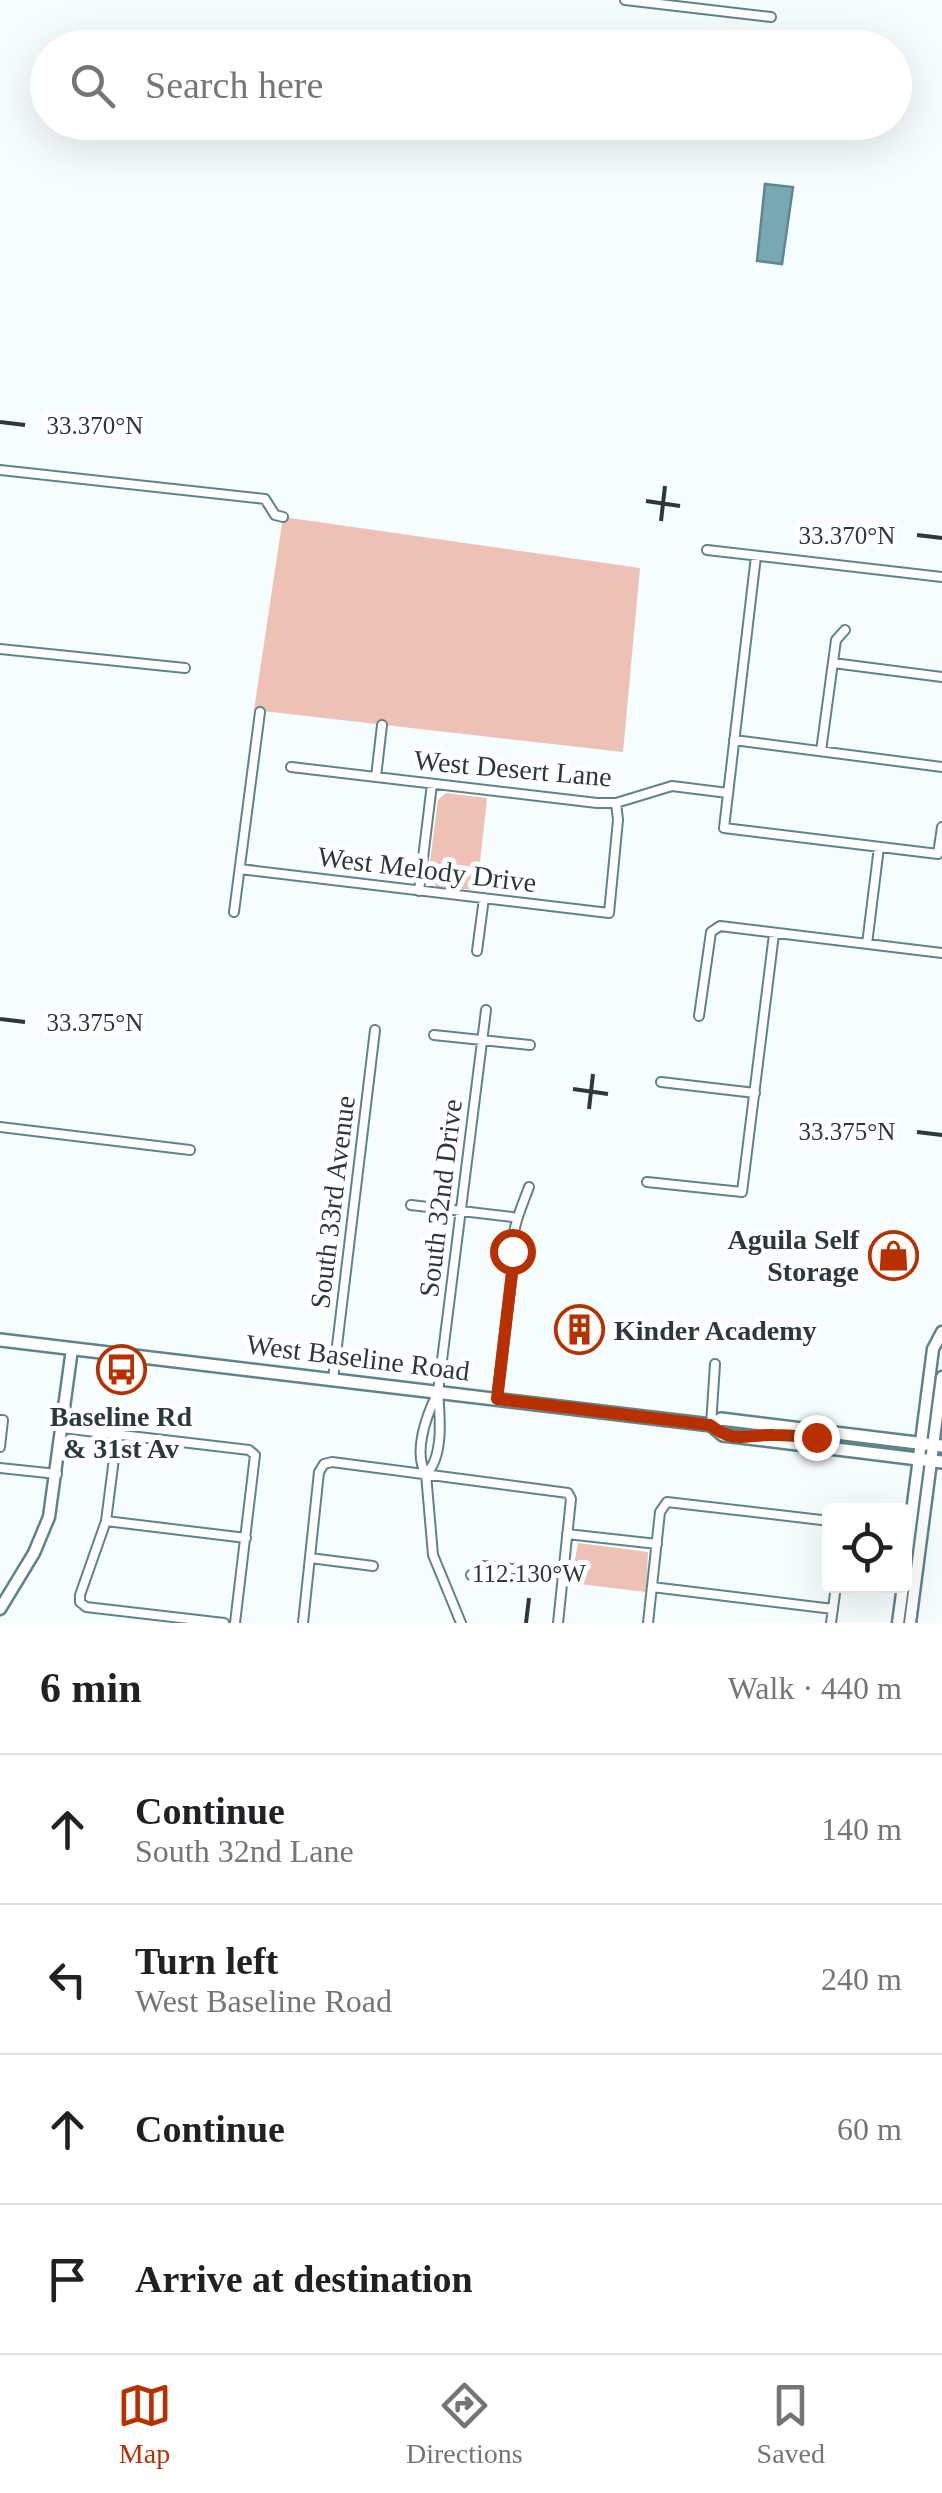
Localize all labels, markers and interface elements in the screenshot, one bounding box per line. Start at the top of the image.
search box [30,30,912,140]
icon: search [65,58,120,113]
text: Search here [145,64,323,106]
text: 33.370°N [47,412,143,439]
text: 33.370°N [799,522,895,549]
street label: West Desert Lane [413,744,613,793]
street label: West Melody Drive [316,841,538,898]
text: 33.375°N [47,1009,143,1036]
street label: South 33rd Avenue [304,1094,361,1310]
street label: South 32nd Drive [413,1097,468,1299]
text: 33.375°N [799,1118,895,1145]
place label: Aguila Self Storage [728,1224,860,1287]
route start [490,1229,536,1275]
shop icon: Aguila Self Storage [868,1229,920,1281]
building icon: Kinder Academy [553,1304,605,1356]
place label: Kinder Academy [614,1315,816,1346]
street label: West Baseline Road [244,1328,471,1387]
bus stop icon: Baseline Rd & 31st Av [95,1343,147,1395]
place label: Baseline Rd & 31st Av [50,1401,193,1464]
route end [794,1415,840,1461]
map controls [822,1503,912,1593]
button: locate [822,1503,912,1593]
text: 112.130°W [472,1560,586,1587]
text: 6 min [40,1665,142,1711]
text: Walk · 440 m [728,1670,902,1706]
text: Continue [135,1790,285,1832]
icon: ahead [40,1802,95,1857]
text: 140 m [821,1811,902,1847]
text: South 32nd Lane [135,1833,354,1869]
text: Turn left [135,1940,278,1982]
icon: left [40,1952,95,2007]
text: 240 m [821,1961,902,1997]
text: West Baseline Road [135,1983,392,2019]
icon: ahead [40,2102,95,2157]
text: Continue [135,2108,285,2150]
text: 60 m [837,2111,902,2147]
icon: arrive [40,2252,95,2307]
text: Arrive at destination [135,2258,473,2300]
tab: Map [117,2378,172,2470]
tab: Directions [406,2378,523,2470]
tab: Saved [757,2378,825,2470]

